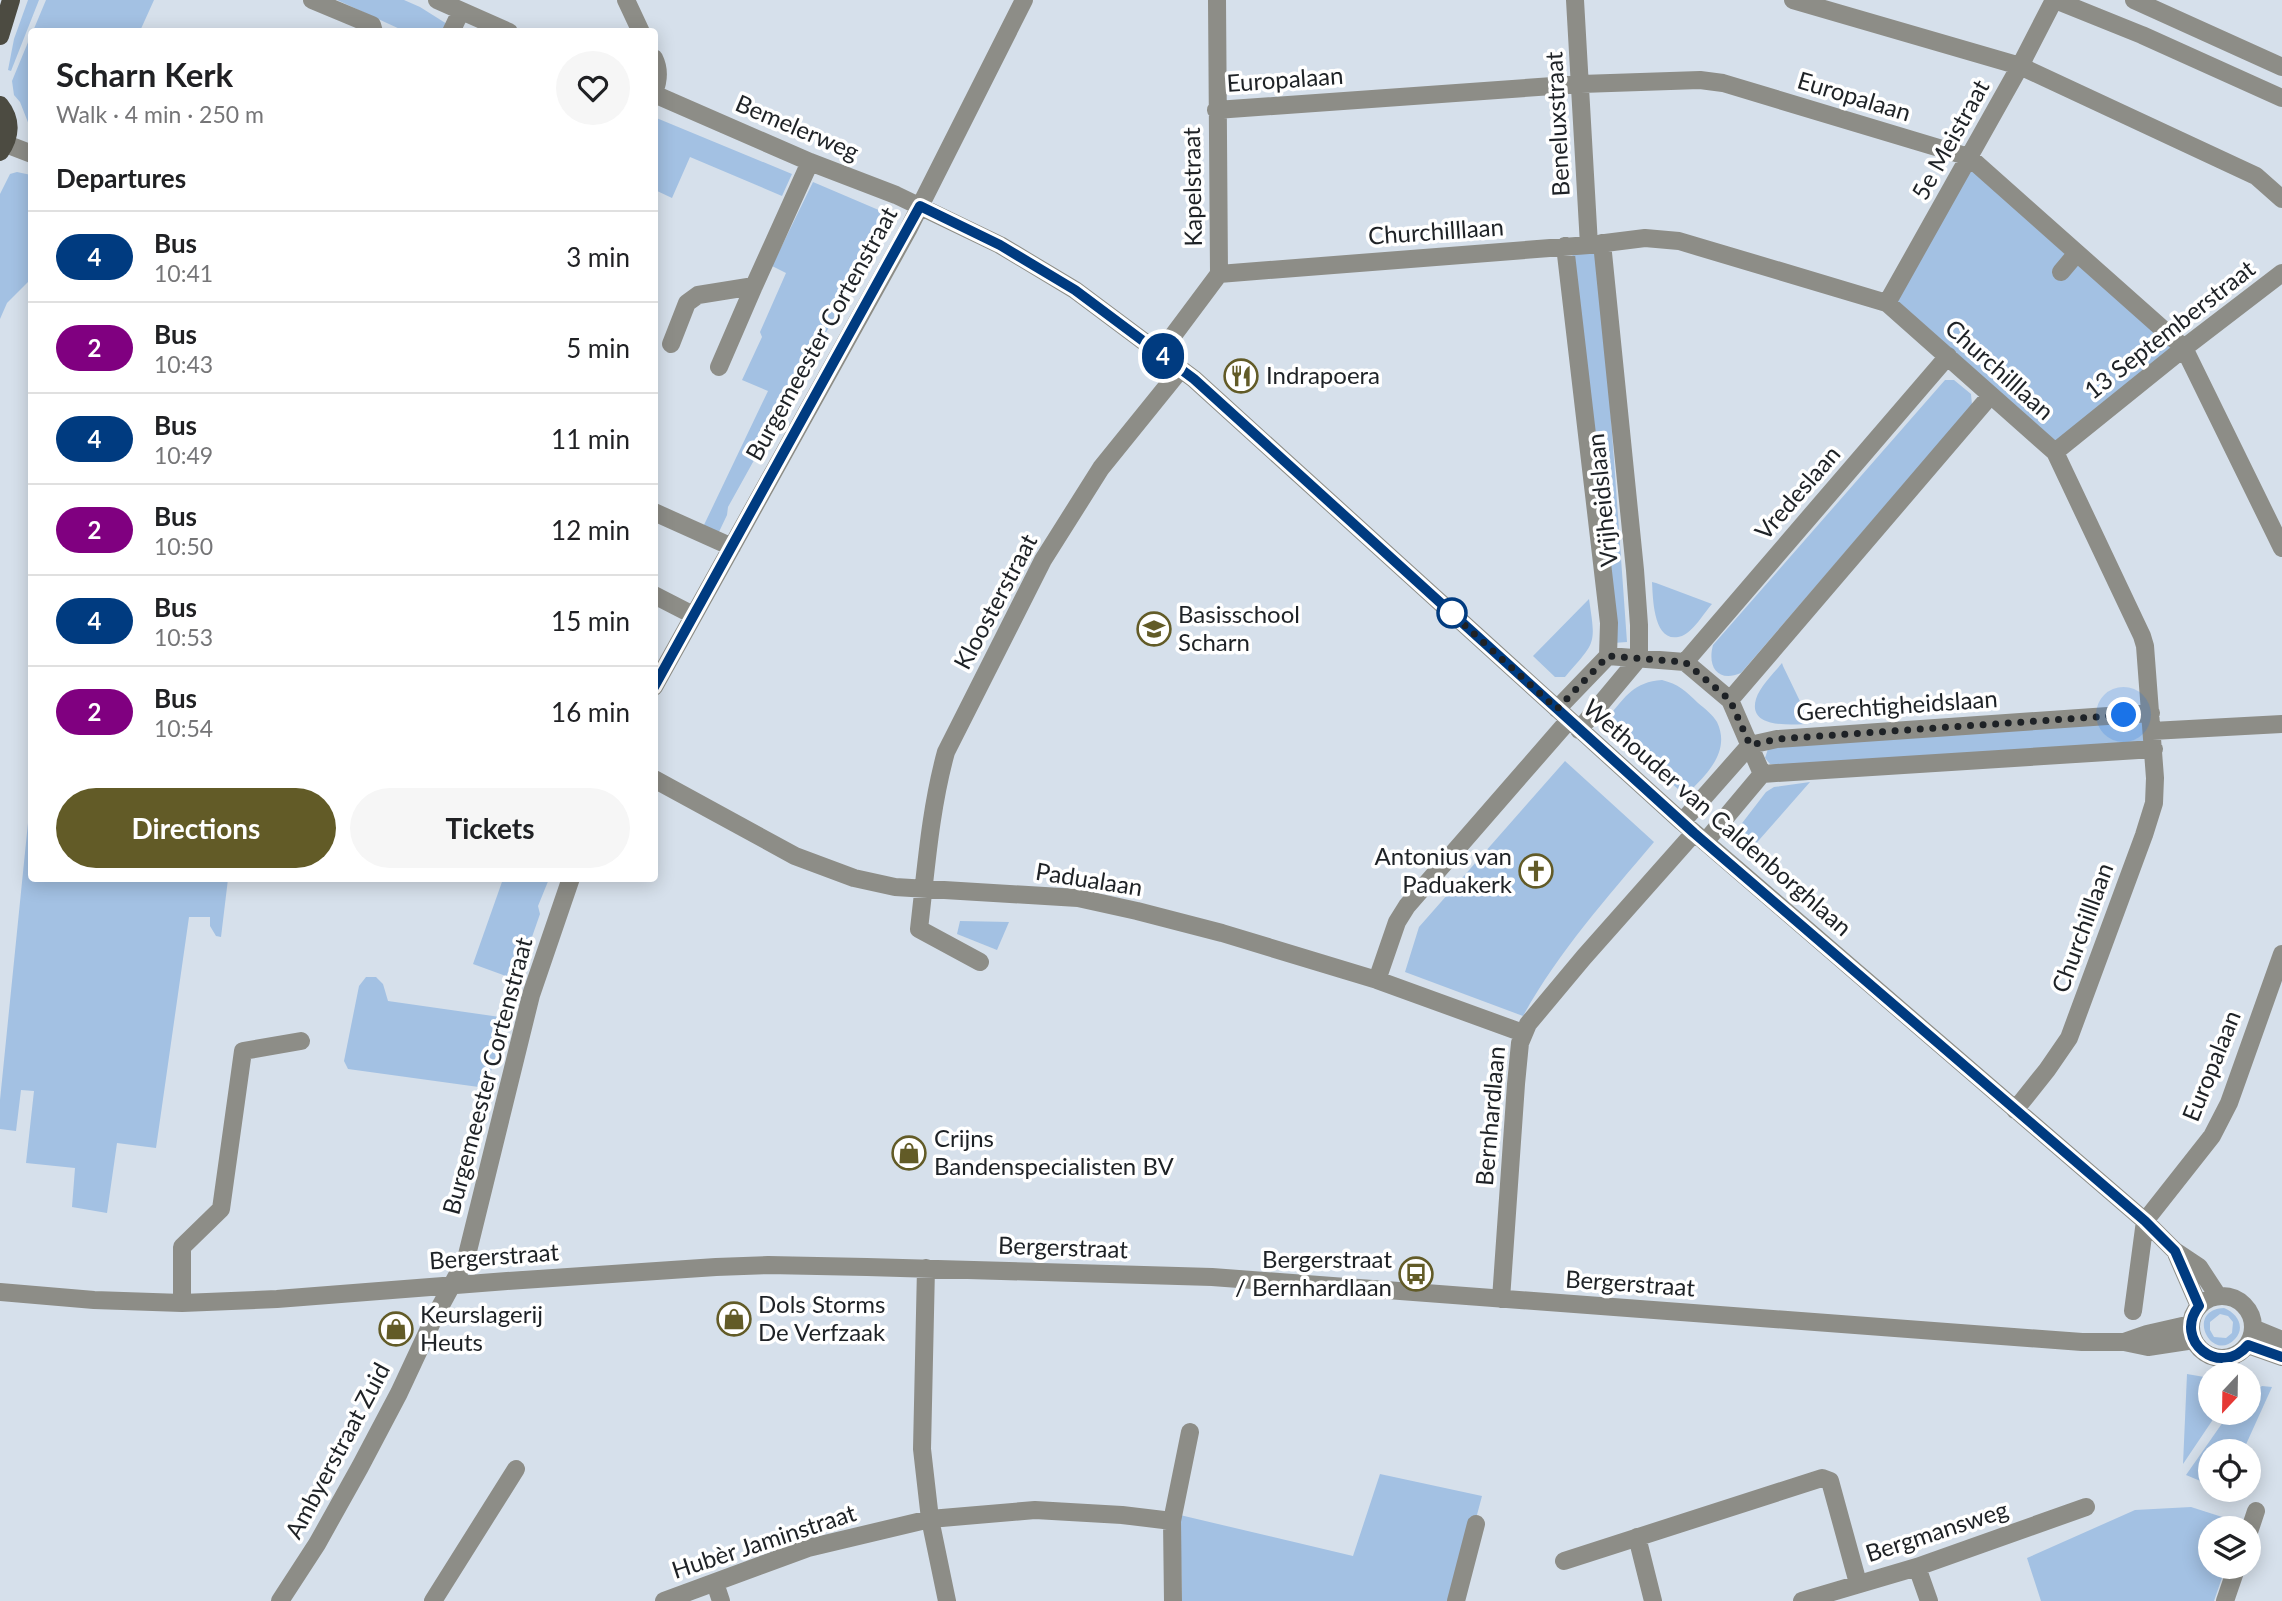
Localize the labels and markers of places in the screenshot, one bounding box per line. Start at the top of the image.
restaurant icon: Indrapoera [1222,357,1260,395]
place label: Indrapoera [1266,360,1380,389]
unlabelled marker [1437,598,1467,628]
place label: Basisschool Scharn [1178,599,1300,656]
school or university icon: Basisschool Scharn [1135,610,1173,648]
place label: Antonius van Paduakerk [1374,841,1513,898]
church icon: Antonius van Paduakerk [1517,852,1555,890]
place label: Crijns Bandenspecialisten BV [934,1123,1175,1180]
shop icon: Crijns Bandenspecialisten BV [890,1134,928,1172]
place label: Bergerstraat / Bernhardlaan [1235,1244,1392,1301]
bus stop icon: Bergerstraat / Bernhardlaan [1397,1255,1435,1293]
place label: Dols Storms De Verfzaak [758,1289,886,1346]
place label: Keurslagerij Heuts [420,1299,543,1356]
shop icon: Dols Storms De Verfzaak [715,1300,753,1338]
shop icon: Keurslagerij Heuts [377,1310,415,1348]

